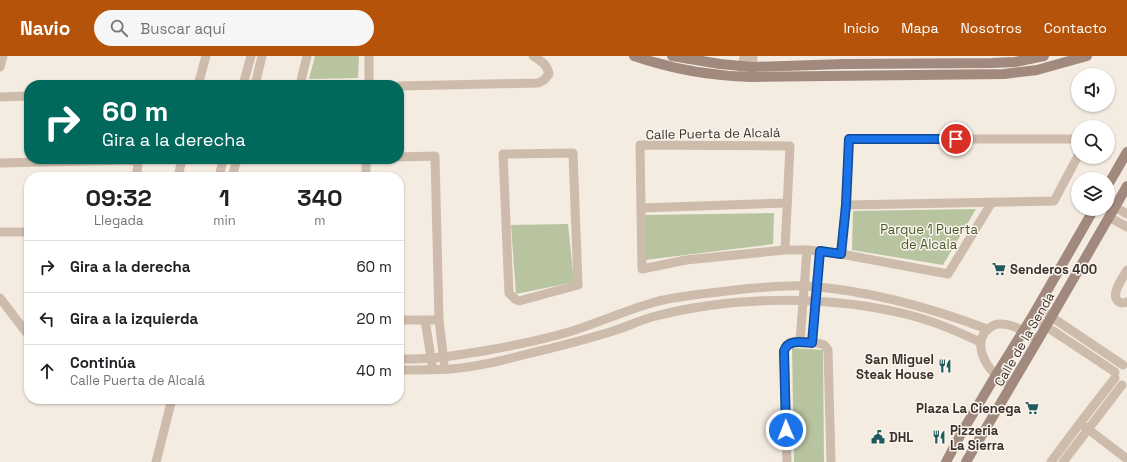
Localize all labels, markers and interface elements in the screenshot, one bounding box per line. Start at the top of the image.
search box [94,10,374,46]
text: Navio [20,16,70,41]
icon: search [108,17,130,39]
text: Buscar aquí [140,19,225,38]
text: Inicio [843,19,879,37]
text: Mapa [901,19,939,37]
text: Nosotros [961,19,1022,37]
text: Contacto [1044,19,1107,37]
map controls [1071,68,1115,216]
button: sound [1071,68,1115,112]
text: 60 m [102,93,168,129]
icon: right [36,96,88,148]
button: search [1071,120,1115,164]
pin [939,122,973,156]
street label: Calle Puerta de Alcalá [645,124,781,143]
text: Gira a la derecha [102,128,246,151]
icon: arrive [945,128,967,150]
button: layers [1071,172,1115,216]
text: 09:32 [85,182,152,213]
text: 1 [219,182,230,213]
text: 340 [297,182,343,213]
text: Llegada [94,212,143,229]
text: min [213,212,236,229]
text: m [314,212,325,229]
park label: Parque 1 Puerta de Alcala [880,221,978,253]
icon: right [36,256,58,278]
text: Gira a la derecha [70,257,190,276]
text: 60 m [356,257,392,276]
supermarket icon: Senderos 400 [991,261,1007,277]
place label: Senderos 400 [1010,261,1097,278]
street label: Calle de la Senda [991,289,1059,389]
icon: left [36,308,58,330]
text: Gira a la izquierda [70,309,198,328]
text: 20 m [357,309,392,328]
place label: San Miguel Steak House [856,351,934,383]
text: Continúa [70,353,136,372]
restaurant icon: San Miguel Steak House [937,358,953,374]
icon: ahead [36,360,58,382]
text: 40 m [356,361,392,380]
text: Calle Puerta de Alcalá [70,372,205,389]
place label: Plaza La Cienega [916,400,1021,417]
supermarket icon: Plaza La Cienega [1024,400,1040,416]
position arrow [765,409,807,451]
place label: Pizzeria La Sierra [950,422,1005,454]
public building icon: DHL [870,429,886,445]
place label: DHL [889,429,913,446]
restaurant icon: Pizzeria La Sierra [931,429,947,445]

